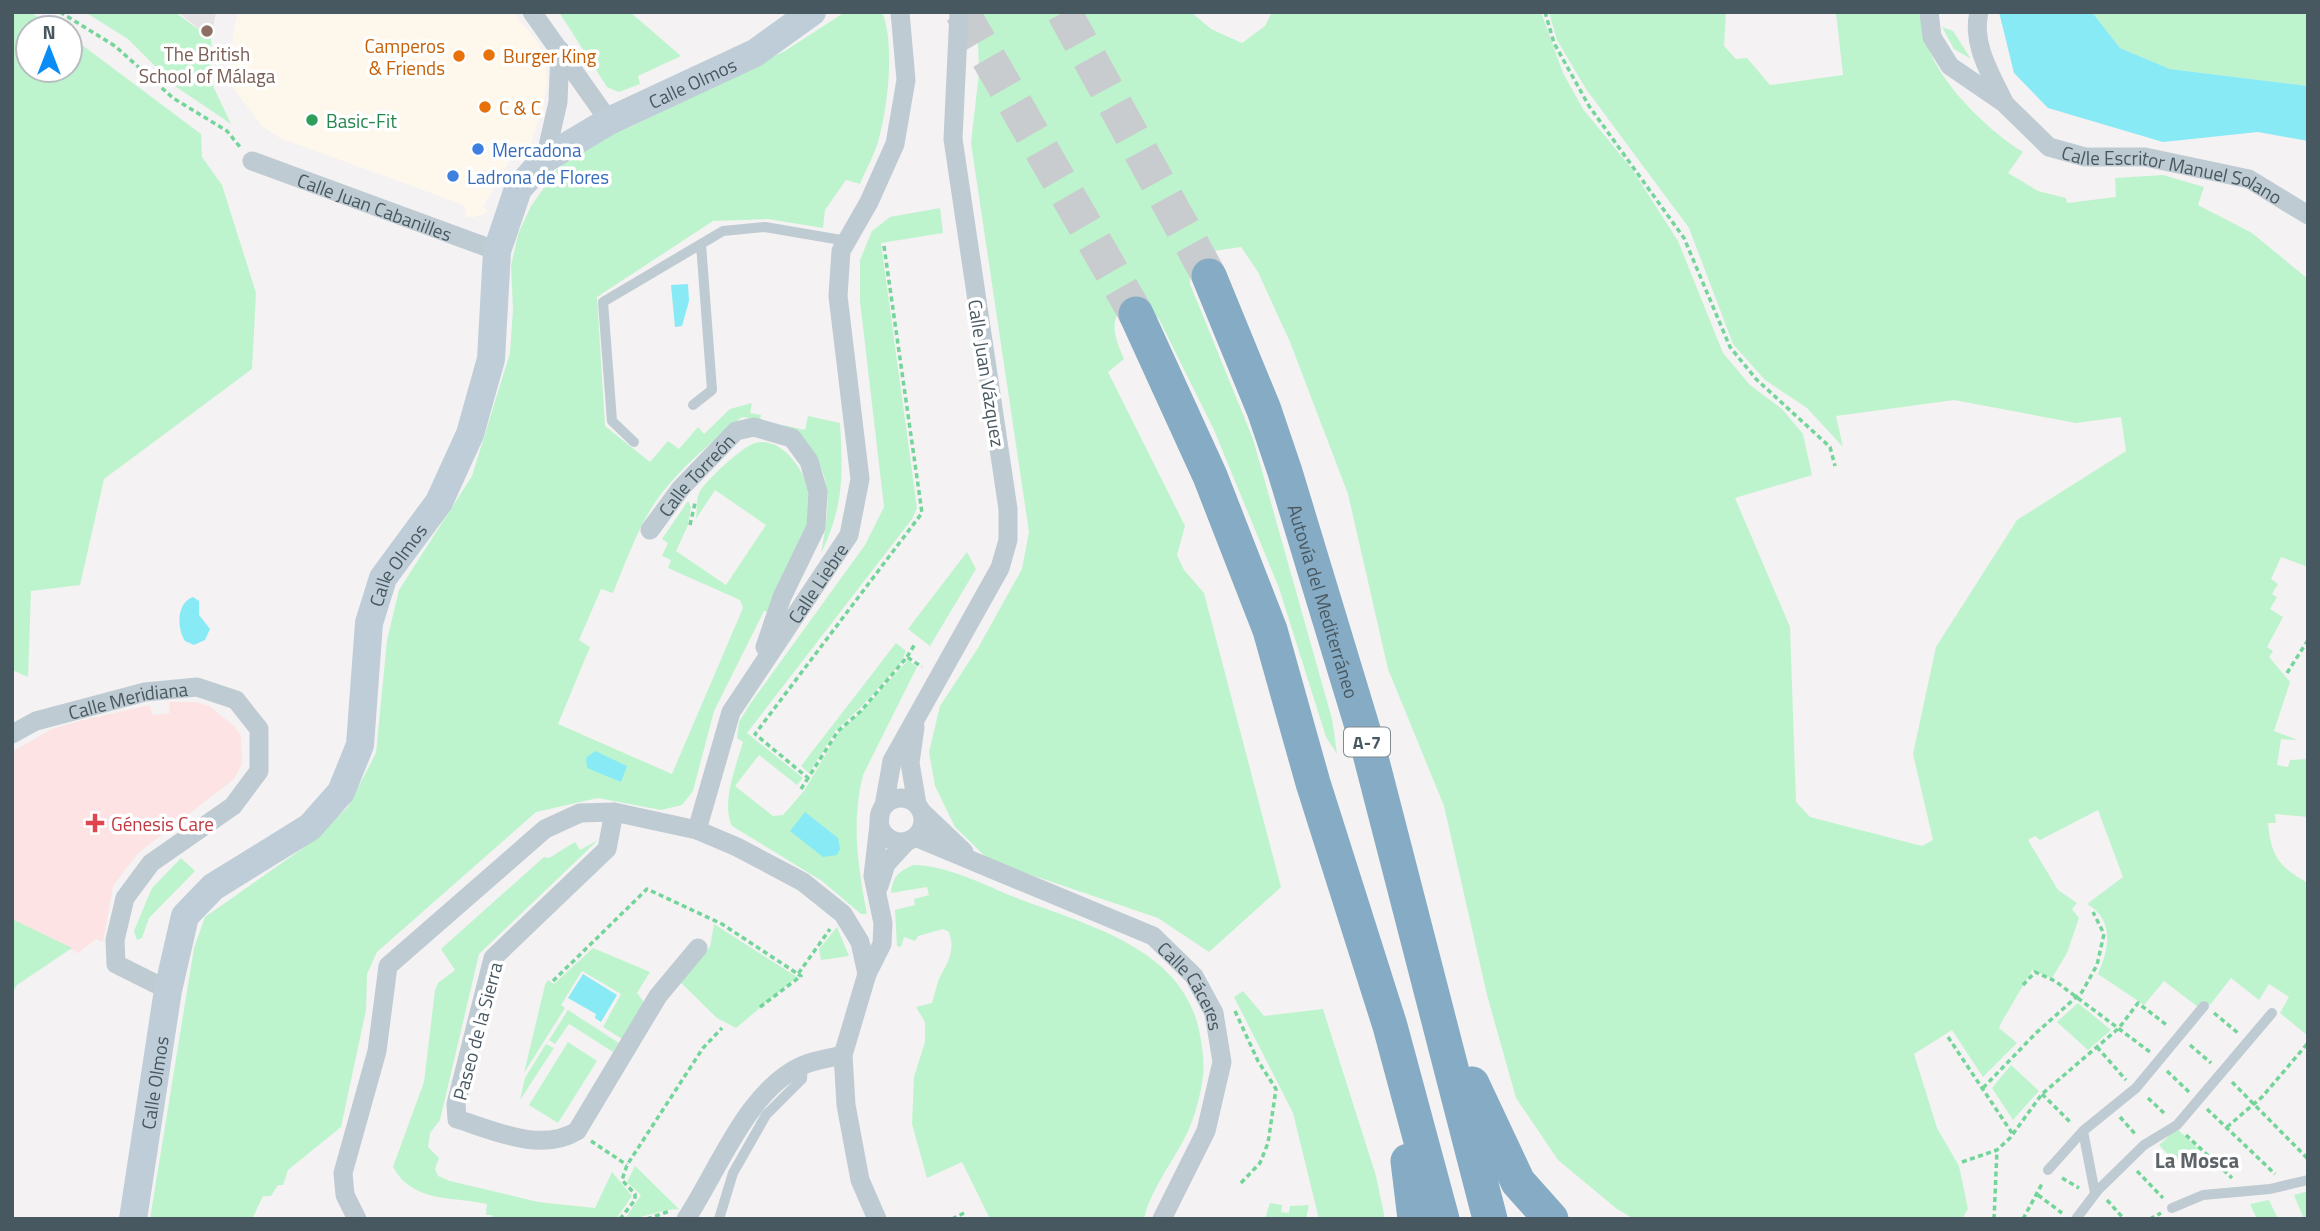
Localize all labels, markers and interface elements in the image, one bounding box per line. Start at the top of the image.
north arrow [14,14,84,84]
text: N [42,17,56,46]
marker: The British School of Málaga [199,23,215,39]
place label: Camperos & Friends [364,31,445,82]
place label: The British School of Málaga [139,39,276,90]
place label: Burger King [503,41,597,70]
marker: Burger King [481,47,497,63]
marker: Camperos & Friends [451,48,467,64]
street label: Calle Olmos [643,49,741,115]
place label: C & C [499,93,541,122]
marker: C & C [477,99,493,115]
place label: Basic-Fit [326,106,397,135]
marker: Basic-Fit [304,112,320,128]
place label: Mercadona [492,135,582,164]
street label: Calle Escritor Manuel Solano [2058,137,2288,211]
marker: Mercadona [470,141,486,157]
place label: Ladrona de Flores [467,162,609,191]
street label: Calle Juan Cabanilles [293,164,457,248]
marker: Ladrona de Flores [445,168,461,184]
street label: Calle Juan Vázquez [961,297,1013,449]
street label: Calle Torreón [650,426,741,522]
street label: Autovía del Mediterráneo [1281,500,1367,702]
street label: Calle Olmos [361,517,433,610]
street label: Calle Liebre [780,537,854,629]
street label: Calle Meridiana [65,673,190,726]
road number: A-7 [1344,728,1390,756]
place label: Génesis Care [111,809,214,838]
marker: Génesis Care [85,813,105,833]
street label: Calle Cáceres [1151,934,1231,1033]
street label: Paseo de la Sierra [445,958,510,1103]
street label: Calle Olmos [132,1034,175,1131]
district label: La Mosca [2155,1144,2239,1176]

